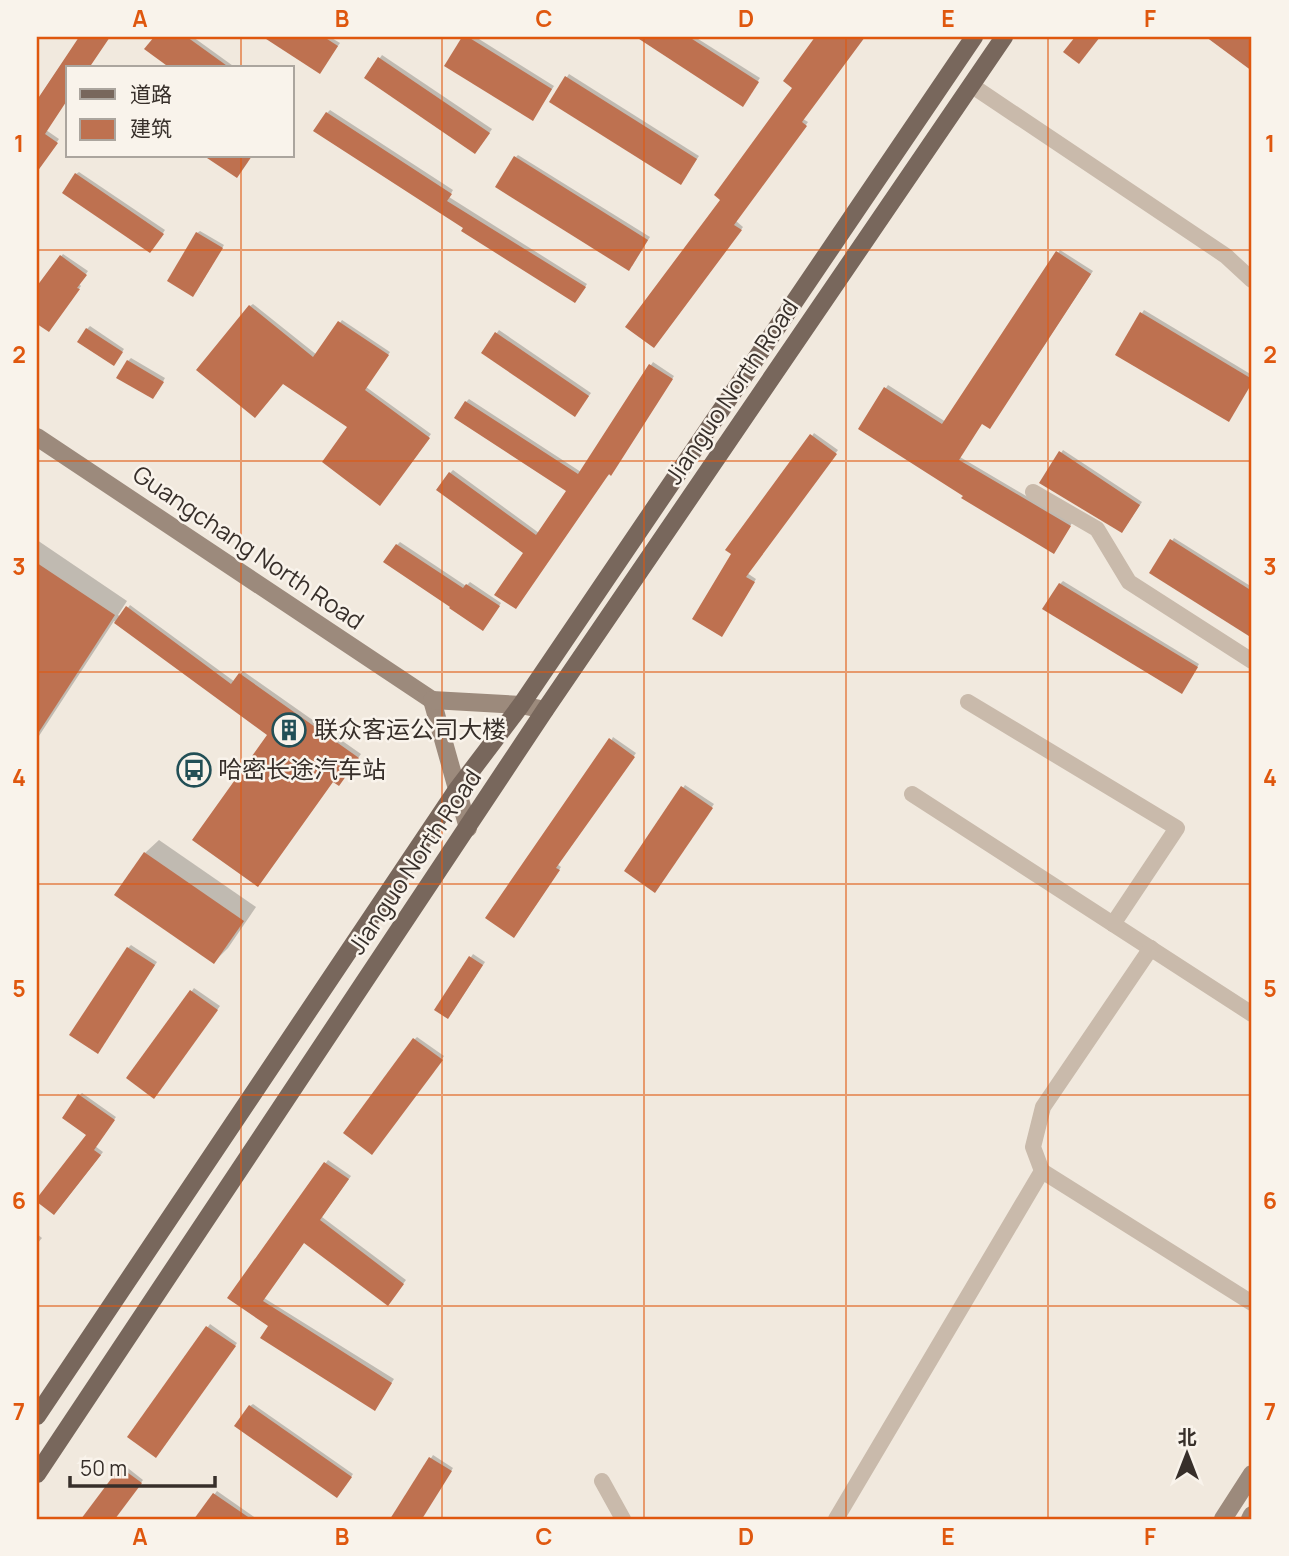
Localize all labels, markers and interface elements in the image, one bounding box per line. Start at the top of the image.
text: A [132,2,148,34]
text: B [335,2,349,34]
text: C [536,2,553,34]
text: D [738,2,754,34]
text: E [941,2,955,34]
text: F [1144,2,1156,34]
legend [66,66,294,158]
text: 道路 [130,80,172,108]
text: 建筑 [130,114,172,142]
text: 1 [14,127,24,159]
text: 1 [1265,127,1275,159]
street label: Jianguo North Road [657,292,805,490]
text: 2 [12,338,26,370]
text: 2 [1263,338,1277,370]
street label: Guangchang North Road [127,457,371,636]
text: 3 [12,550,26,582]
text: 3 [1263,550,1277,582]
building icon: 联众客运公司大楼 [270,711,308,749]
place label: 联众客运公司大楼 [314,712,506,745]
bus stop icon: 哈密长途汽车站 [175,751,213,789]
place label: 哈密长途汽车站 [218,752,386,785]
text: 4 [12,761,26,793]
text: 4 [1263,761,1277,793]
street label: Jianguo North Road [340,762,488,960]
text: 5 [12,972,26,1004]
text: 5 [1263,972,1277,1004]
text: 6 [12,1184,26,1216]
text: 6 [1263,1184,1277,1216]
text: 7 [13,1395,25,1427]
text: 7 [1264,1395,1276,1427]
north arrow [1152,1420,1222,1490]
text: 北 [1177,1424,1197,1450]
scale bar [70,1444,215,1488]
text: 50 m [80,1454,127,1482]
text: A [132,1520,148,1552]
text: B [335,1520,349,1552]
text: C [536,1520,553,1552]
text: D [738,1520,754,1552]
text: E [941,1520,955,1552]
text: F [1144,1520,1156,1552]

